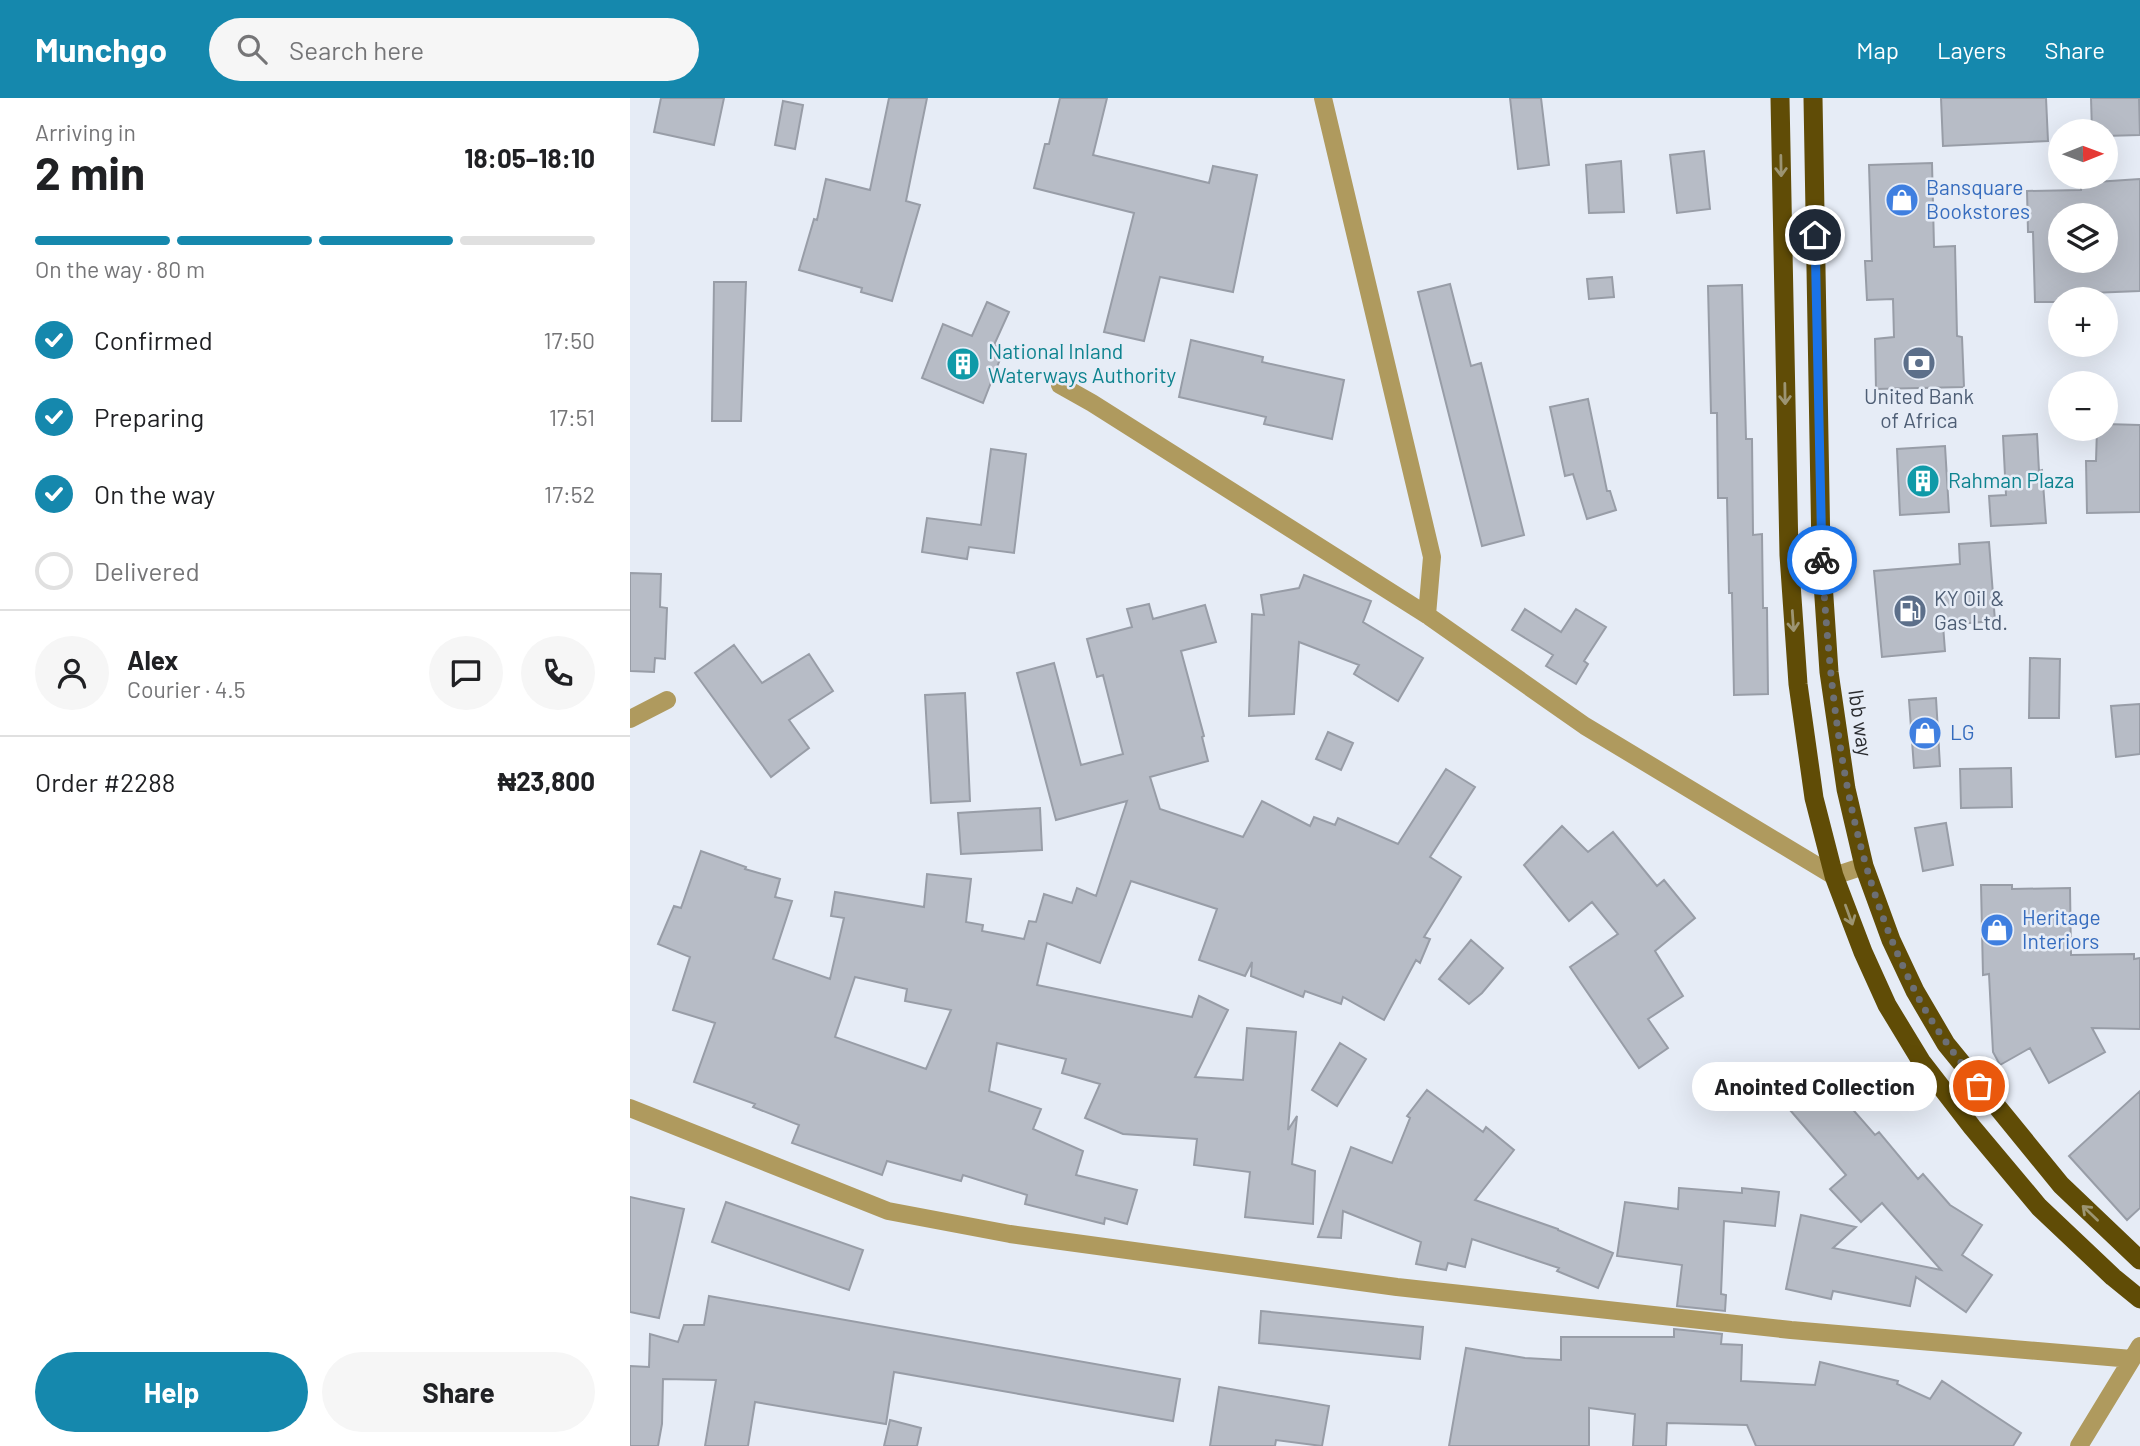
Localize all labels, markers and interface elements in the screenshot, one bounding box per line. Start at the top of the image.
search box [209,18,699,81]
text: Munchgo [35,29,167,69]
icon: search [233,30,271,68]
text: Search here [289,34,424,65]
text: Map [1856,35,1899,64]
text: Layers [1937,35,2006,64]
text: Share [2044,35,2105,64]
text: Arriving in [35,118,136,146]
north arrow [2048,119,2118,189]
map controls [2048,119,2118,441]
text: 18:05–18:10 [464,142,595,173]
text: 2 min [35,144,145,199]
one-way arrow [1774,154,1788,177]
place label: Bansquare Bookstores [1926,174,2030,223]
shop icon: Bansquare Bookstores [1883,181,1921,219]
button: layers [2048,203,2118,273]
pin [1785,205,1845,265]
icon: home [1796,216,1834,254]
text: On the way · 80 m [35,255,205,283]
button: + [2048,287,2118,357]
icon: check [35,321,73,359]
text: Confirmed [94,324,213,355]
text: 17:50 [543,326,595,354]
place label: National Inland Waterways Authority [988,338,1177,387]
bank icon: United Bank of Africa [1900,344,1938,382]
building icon: National Inland Waterways Authority [944,345,982,383]
button: − [2048,371,2118,441]
one-way arrow [1778,382,1792,405]
place label: United Bank of Africa [1864,383,1974,432]
icon: check [35,398,73,436]
text: Preparing [94,401,204,432]
text: 17:51 [549,403,595,431]
building icon: Rahman Plaza [1904,462,1942,500]
place label: Rahman Plaza [1948,467,2075,492]
icon: check [35,475,73,513]
text: On the way [94,478,215,509]
text: 17:52 [544,480,595,508]
courier [1787,525,1857,595]
icon: bike [1803,541,1841,579]
text: Delivered [94,555,200,586]
place label: KY Oil & Gas Ltd. [1934,585,2008,634]
fuel station icon: KY Oil & Gas Ltd. [1891,592,1929,630]
one-way arrow [1787,609,1800,632]
button: person [35,636,109,710]
button: chat [429,636,503,710]
button: phone [521,636,595,710]
text: Alex [127,644,178,675]
text: Courier · 4.5 [127,675,246,703]
street label: Ibb way [1844,688,1879,758]
shop icon: LG [1906,714,1944,752]
place label: LG [1950,719,1975,744]
text: ₦23,800 [497,765,595,796]
text: Order #2288 [35,766,175,797]
one-way arrow [1844,904,1856,926]
place label: Heritage Interiors [2022,904,2101,953]
shop icon: Heritage Interiors [1978,911,2016,949]
pin [1949,1056,2009,1116]
callout: Anointed Collection [1692,1062,1937,1110]
icon: bag [1960,1067,1998,1105]
text: Anointed Collection [1714,1072,1915,1100]
one-way arrow [2082,1205,2099,1222]
button: Help [35,1352,308,1432]
button: Share [322,1352,595,1432]

